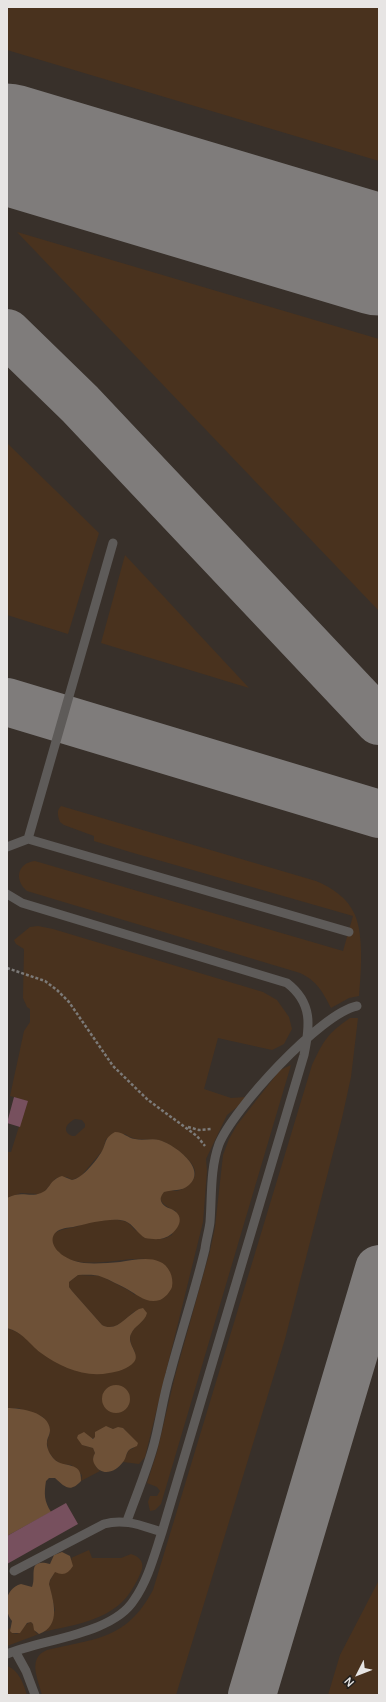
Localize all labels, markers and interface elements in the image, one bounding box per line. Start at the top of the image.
north arrow [338,1654,378,1694]
text: N [340,1674,357,1690]

